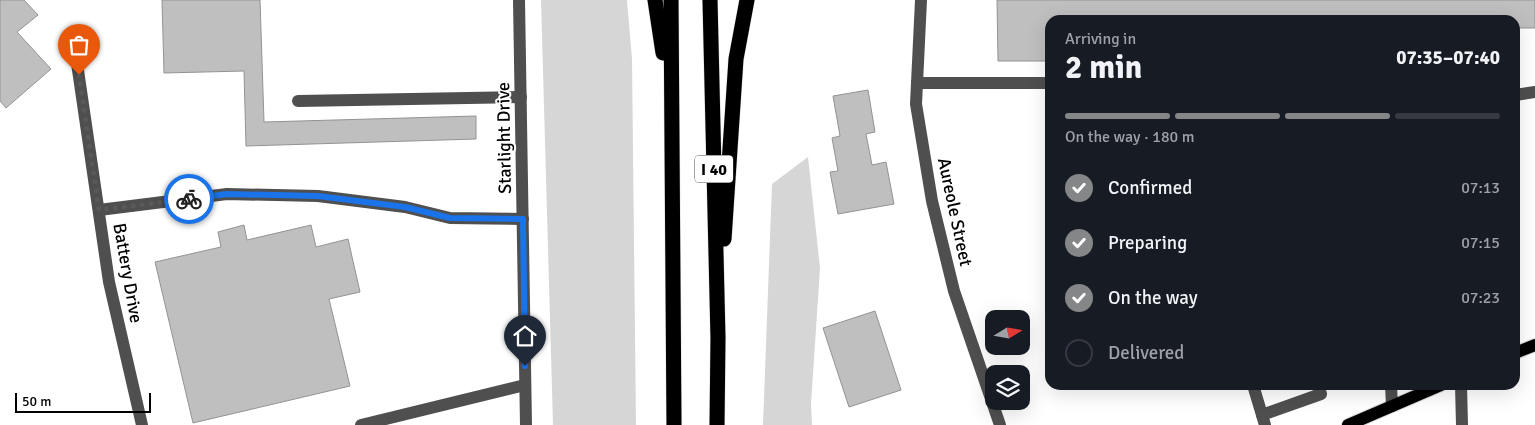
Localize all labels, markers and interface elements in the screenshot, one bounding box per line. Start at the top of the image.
pin [58,24,100,75]
text: Arriving in [1065,29,1136,49]
icon: bag [65,31,93,59]
text: 07:35–07:40 [1396,46,1500,70]
text: 2 min [1065,48,1142,87]
street label: Starlight Drive [492,82,516,194]
text: On the way · 180 m [1065,127,1195,147]
road number: I 40 [695,156,733,182]
street label: Aureole Street [933,156,977,268]
courier [164,174,214,224]
icon: check [1065,174,1093,202]
text: Confirmed [1108,176,1192,200]
text: 07:13 [1461,178,1500,198]
icon: bike [175,185,203,213]
street label: Battery Drive [108,221,148,325]
icon: check [1065,229,1093,257]
text: Preparing [1108,231,1187,255]
text: 07:15 [1461,233,1500,253]
icon: check [1065,284,1093,312]
text: On the way [1108,286,1198,310]
text: 07:23 [1461,288,1500,308]
north arrow [985,310,1030,355]
map controls [985,310,1030,410]
pin [504,315,546,366]
icon: home [511,322,539,350]
text: Delivered [1108,341,1184,365]
button: layers [985,365,1030,410]
scale bar [15,390,151,413]
text: 50 m [22,393,51,410]

